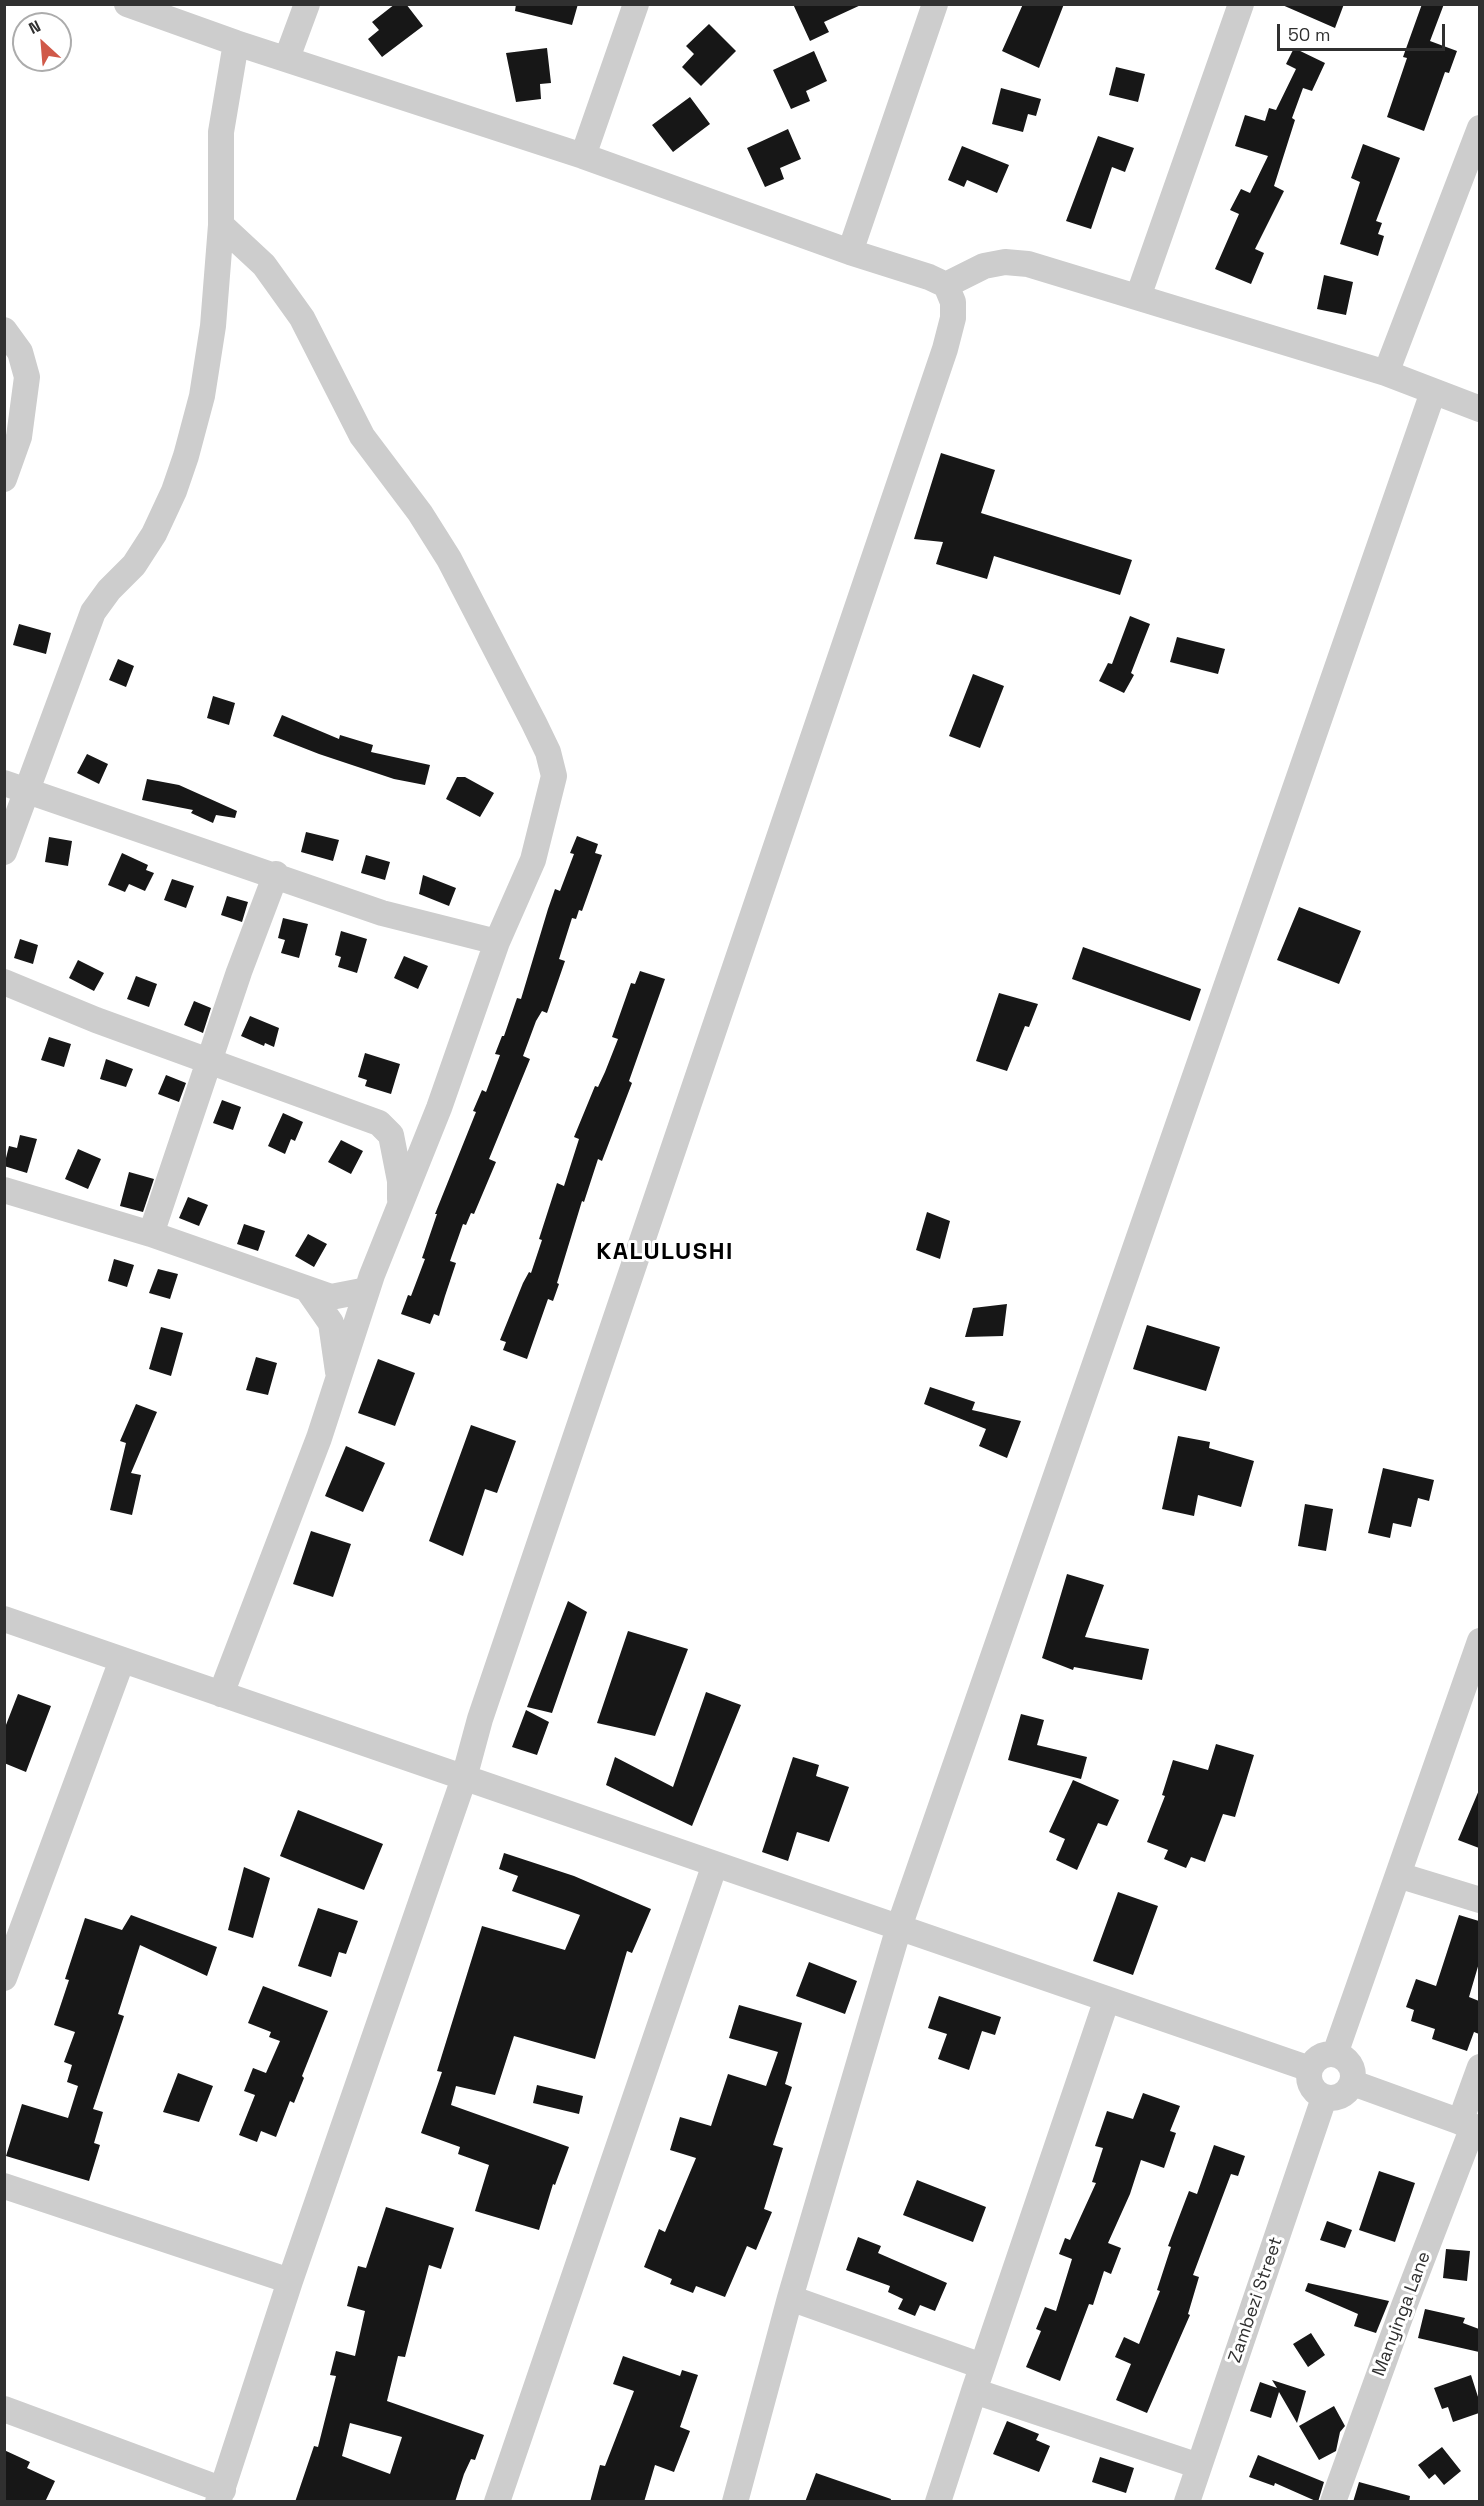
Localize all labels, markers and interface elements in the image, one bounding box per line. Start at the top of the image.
north arrow [12,12,72,72]
scale bar [1280,12,1448,50]
text: N [25,15,44,39]
text: 50 m [1288,23,1330,46]
district label: KALULUSHI [596,1238,734,1266]
street label: Zambezi Street [1224,2234,1288,2366]
street label: Manyinga Lane [1368,2249,1436,2379]

